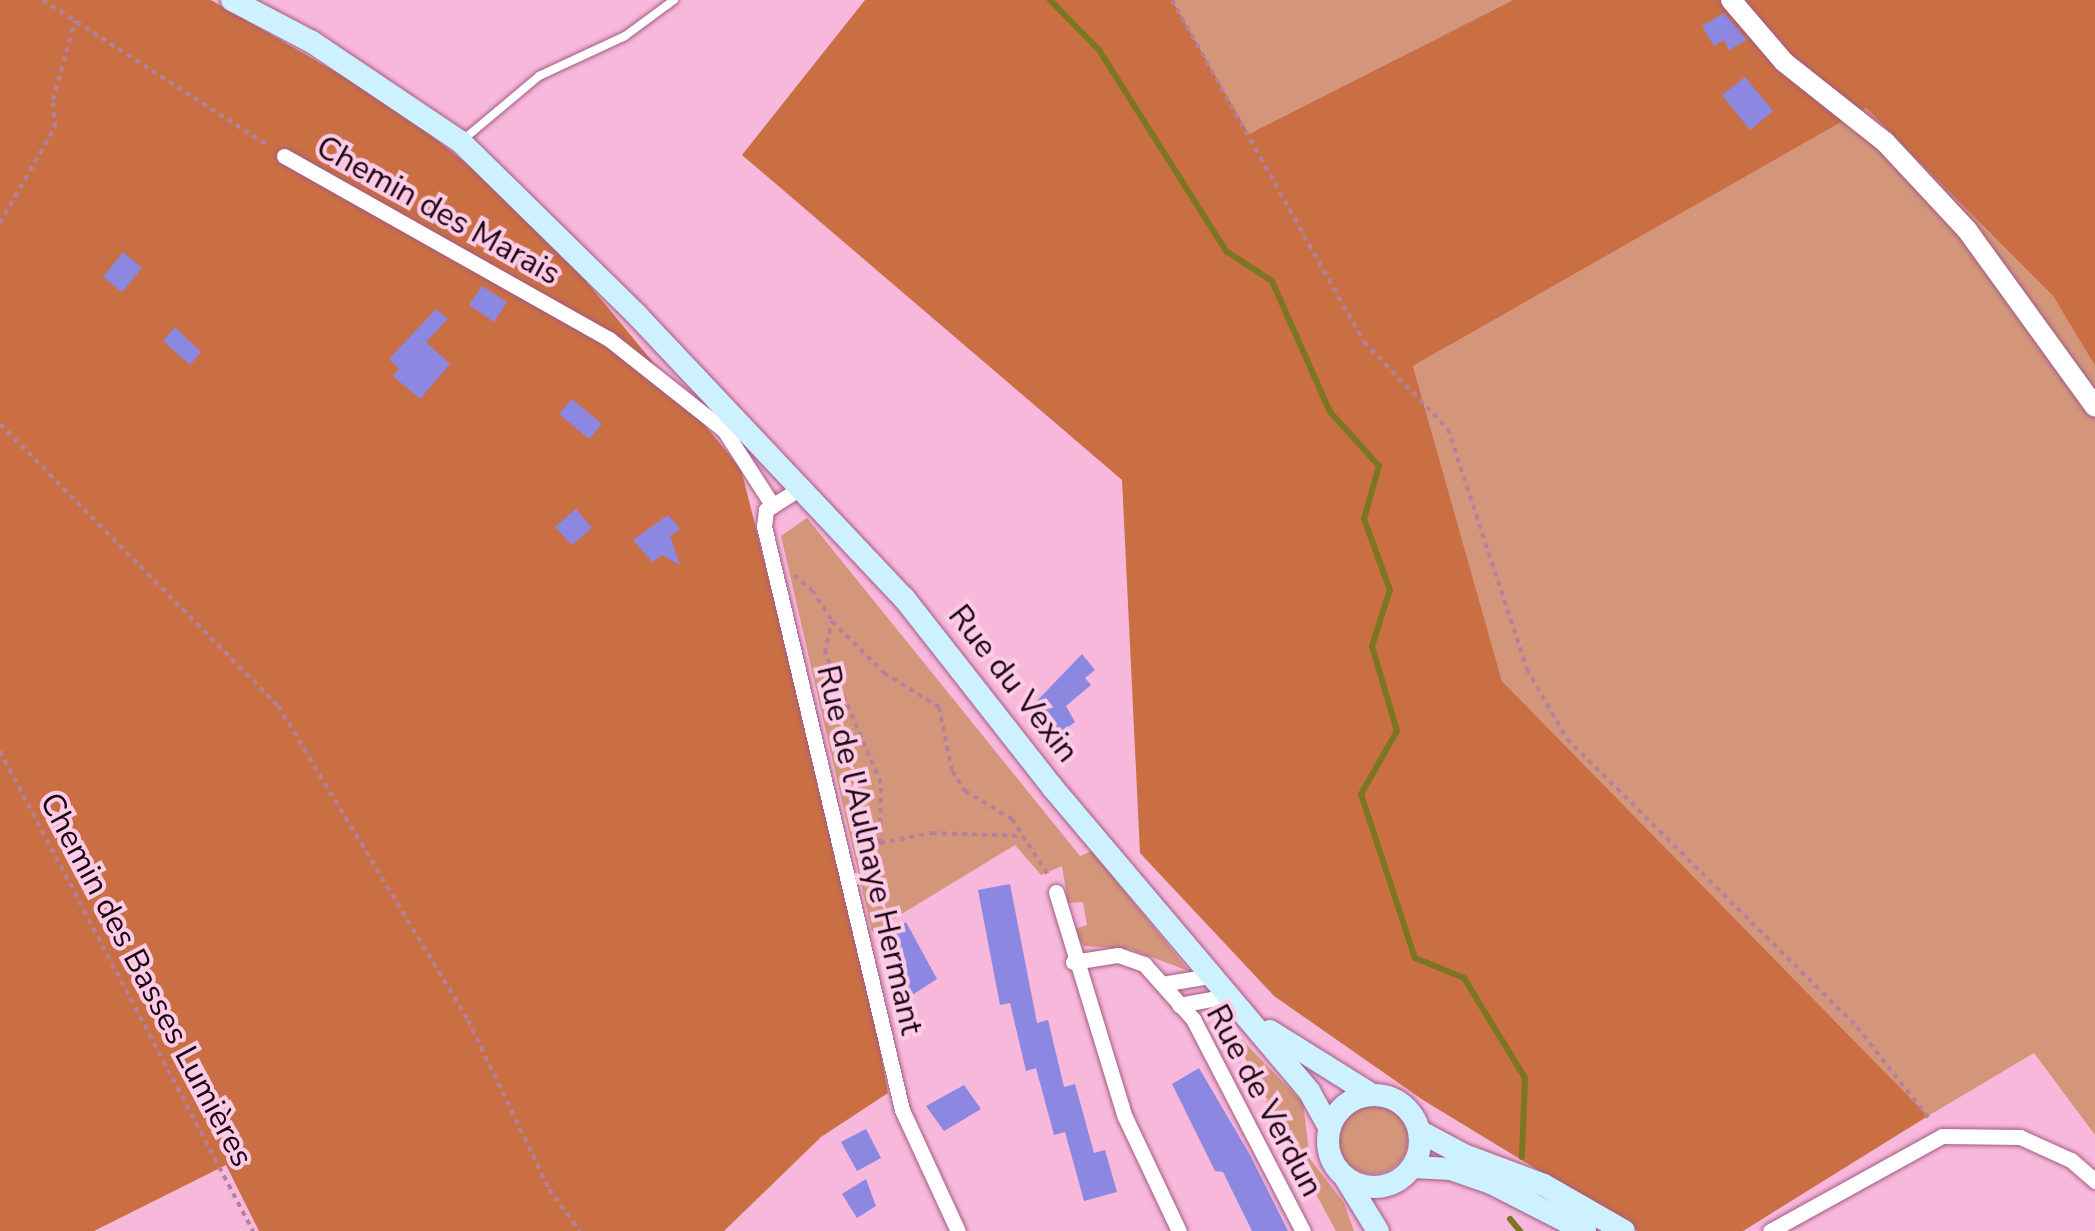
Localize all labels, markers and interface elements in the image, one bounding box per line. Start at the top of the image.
street label: Chemin des Marais [309,128,567,294]
street label: Rue du Vexin [940,598,1086,770]
street label: Rue de l'Aulnaye Hermant [808,662,930,1038]
street label: Chemin des Basses Lumières [31,787,261,1173]
street label: Rue de Verdun [1197,999,1331,1203]

